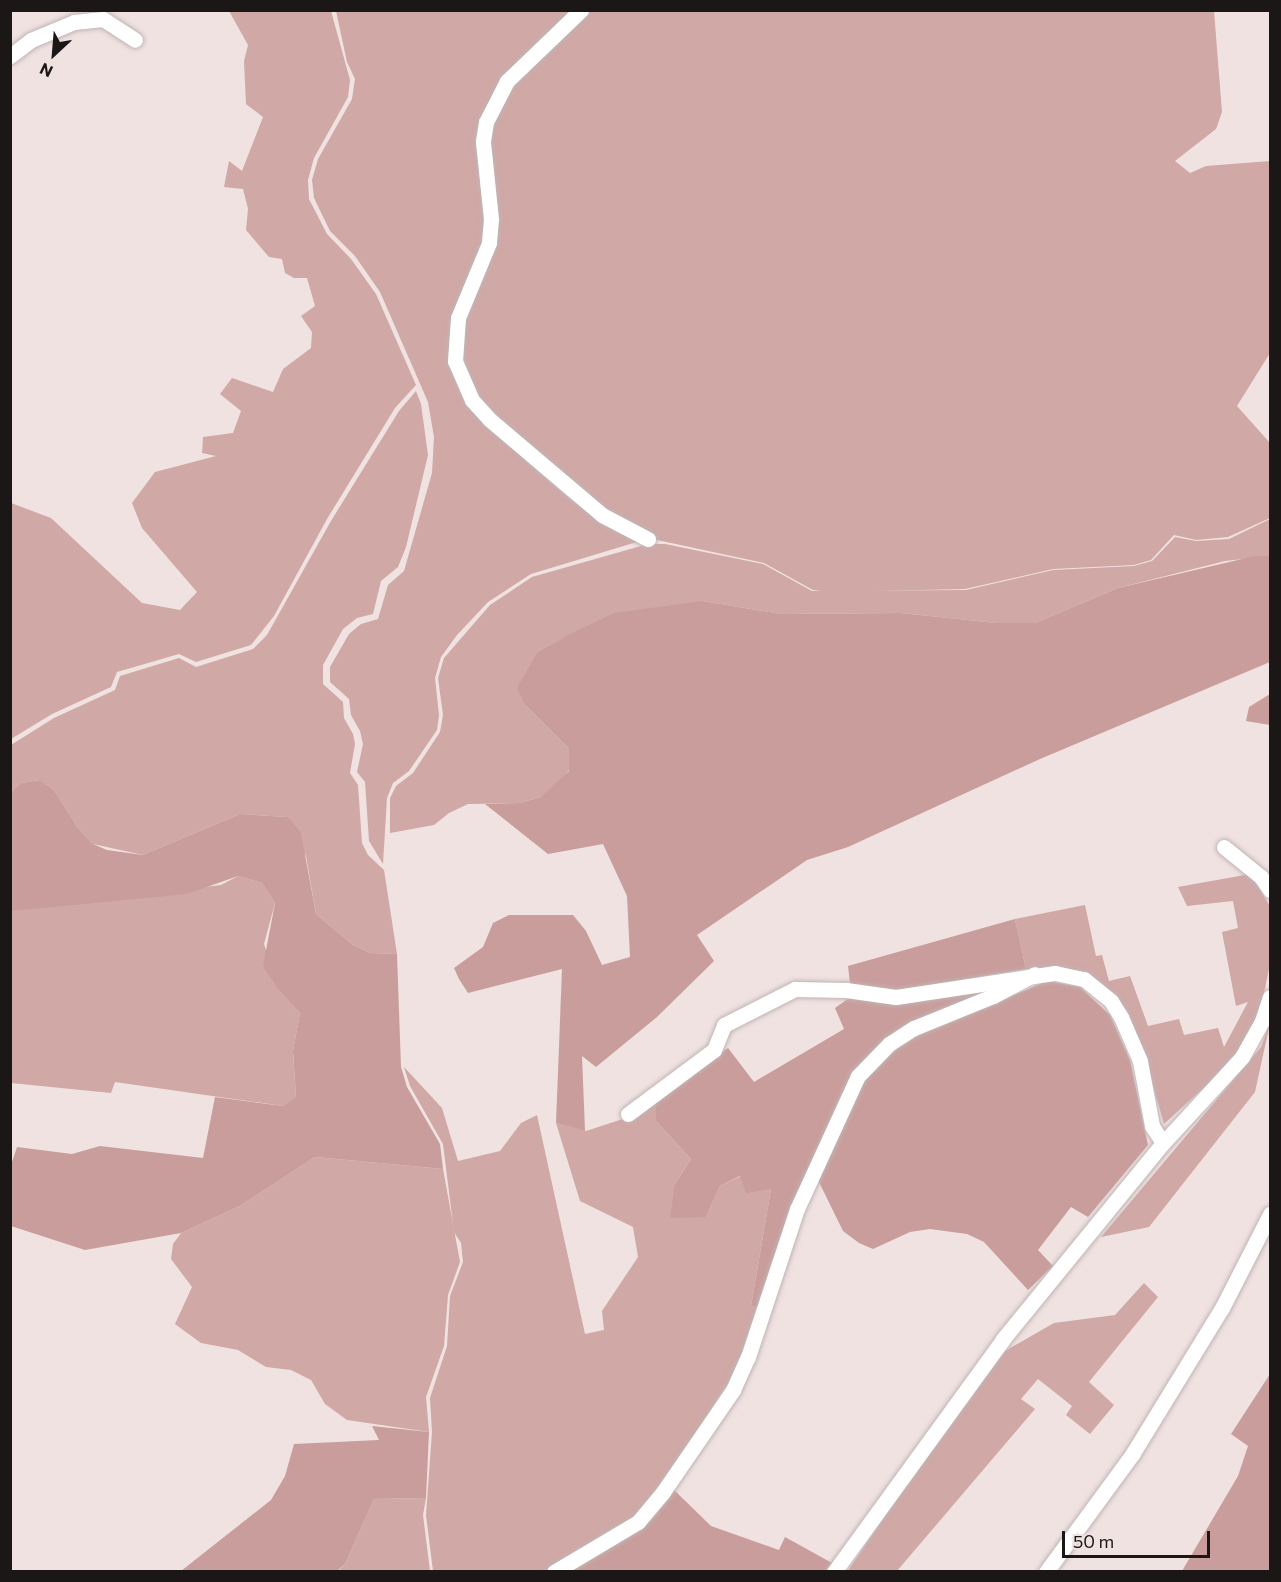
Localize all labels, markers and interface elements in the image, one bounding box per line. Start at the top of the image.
north arrow [24,24,84,84]
text: N [36,59,55,82]
scale bar [1065,1519,1214,1557]
text: 50 m [1073,1530,1114,1552]

